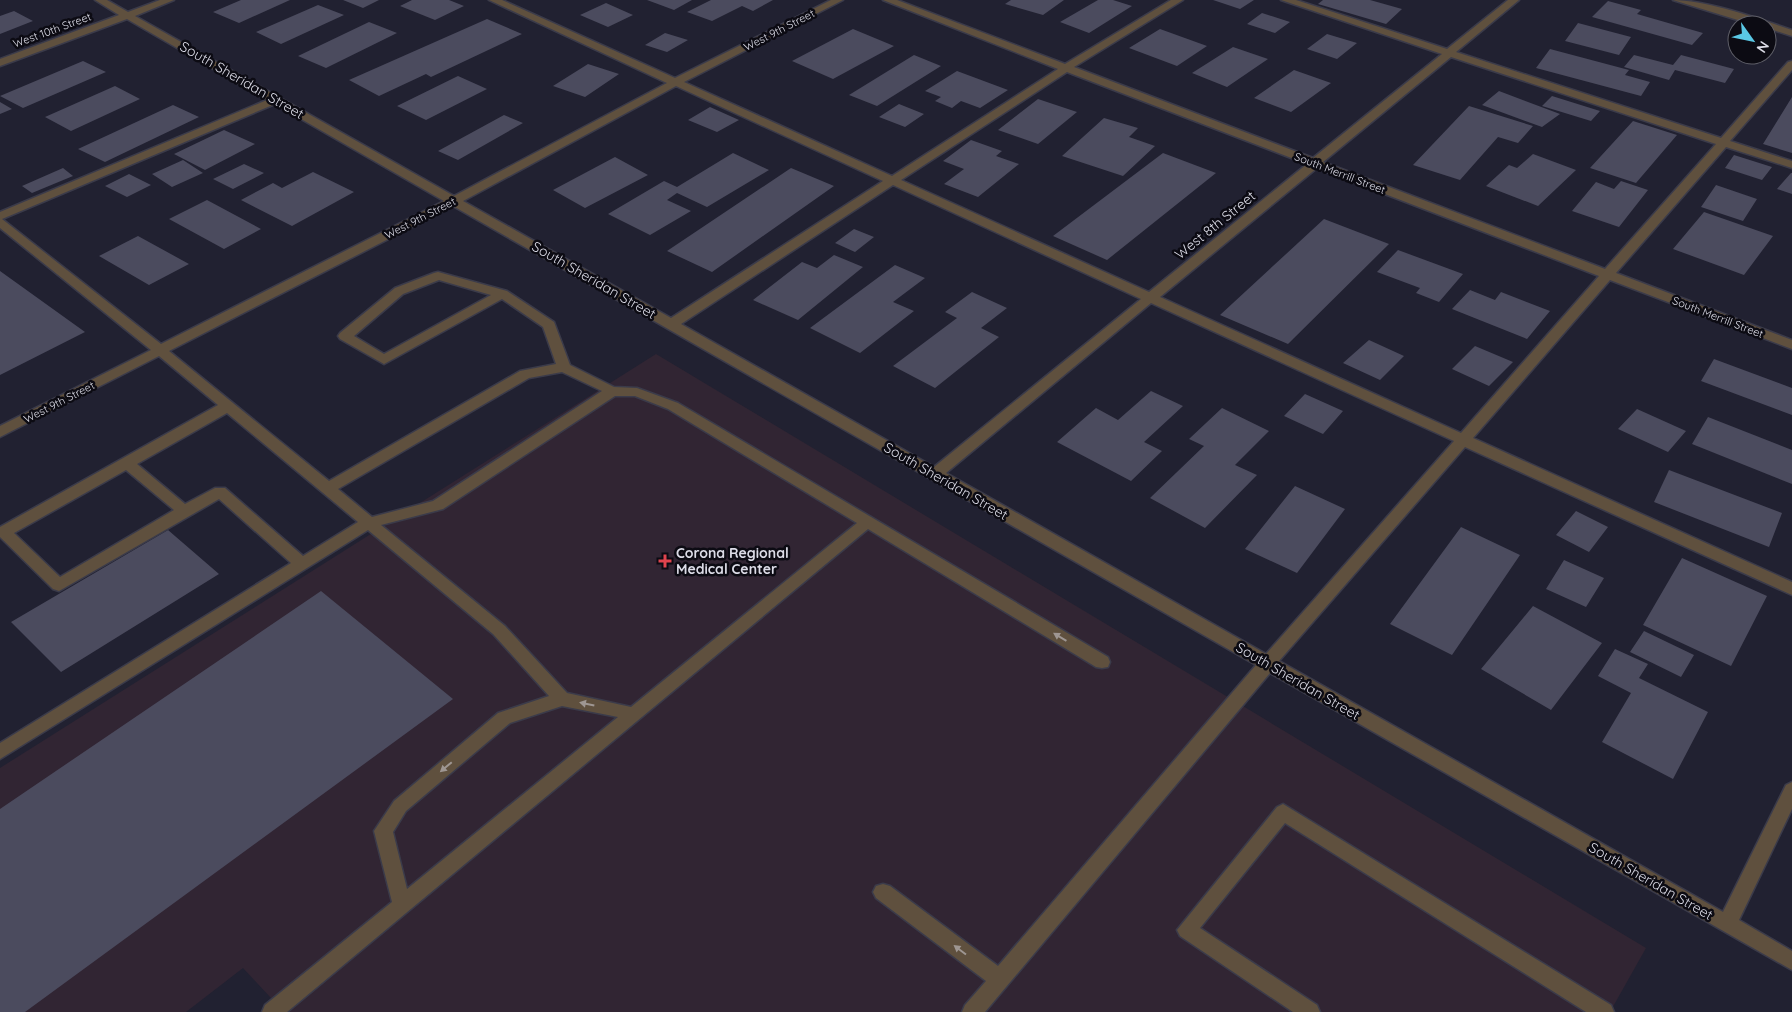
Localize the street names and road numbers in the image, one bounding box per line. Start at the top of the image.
street label: West 9th Street [741,6,817,54]
street label: West 10th Street [11,9,93,51]
street label: South Sheridan Street [177,37,307,123]
street label: South Merrill Street [1293,149,1388,197]
street label: West 8th Street [1171,187,1259,263]
street label: West 9th Street [382,194,458,242]
street label: South Sheridan Street [529,237,659,323]
street label: South Merrill Street [1671,293,1766,341]
street label: West 9th Street [21,378,97,426]
street label: South Sheridan Street [881,438,1011,524]
street label: South Sheridan Street [1233,638,1363,724]
street label: South Sheridan Street [1586,838,1716,924]

